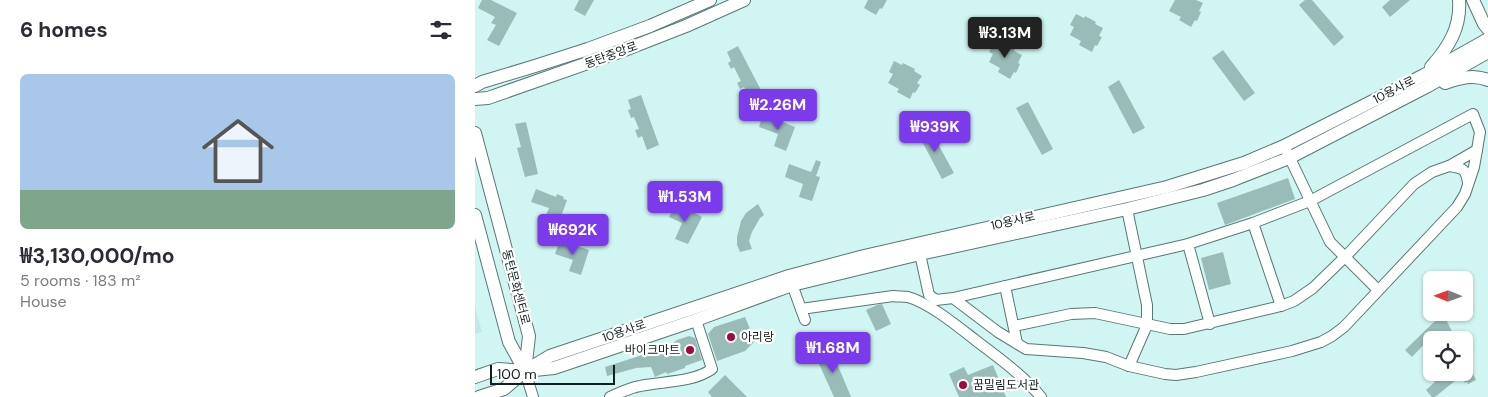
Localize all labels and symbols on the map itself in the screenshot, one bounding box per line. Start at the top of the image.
pin: ₩3.13M [964,17,1046,59]
street label: 동탄중앙로 [582,38,640,72]
street label: 10용사로 [1370,73,1418,107]
pin: ₩2.26M [737,88,819,131]
pin: ₩939K [900,110,970,153]
pin: ₩1.53M [644,180,726,223]
street label: 10용사로 [989,208,1037,234]
pin: ₩692K [538,214,608,256]
street label: 동탄문화센터로 [498,248,534,326]
north arrow [1423,271,1473,321]
street label: 10용사로 [600,316,648,346]
place label: 아리랑 [741,329,774,345]
marker: 아리랑 [725,331,737,343]
pin: ₩1.68M [792,332,874,374]
place label: 바이크마트 [625,342,680,358]
marker: 바이크마트 [684,344,696,356]
scale bar [490,362,615,385]
place label: 꿈밀림도서관 [973,377,1039,393]
marker: 꿈밀림도서관 [957,379,969,391]

